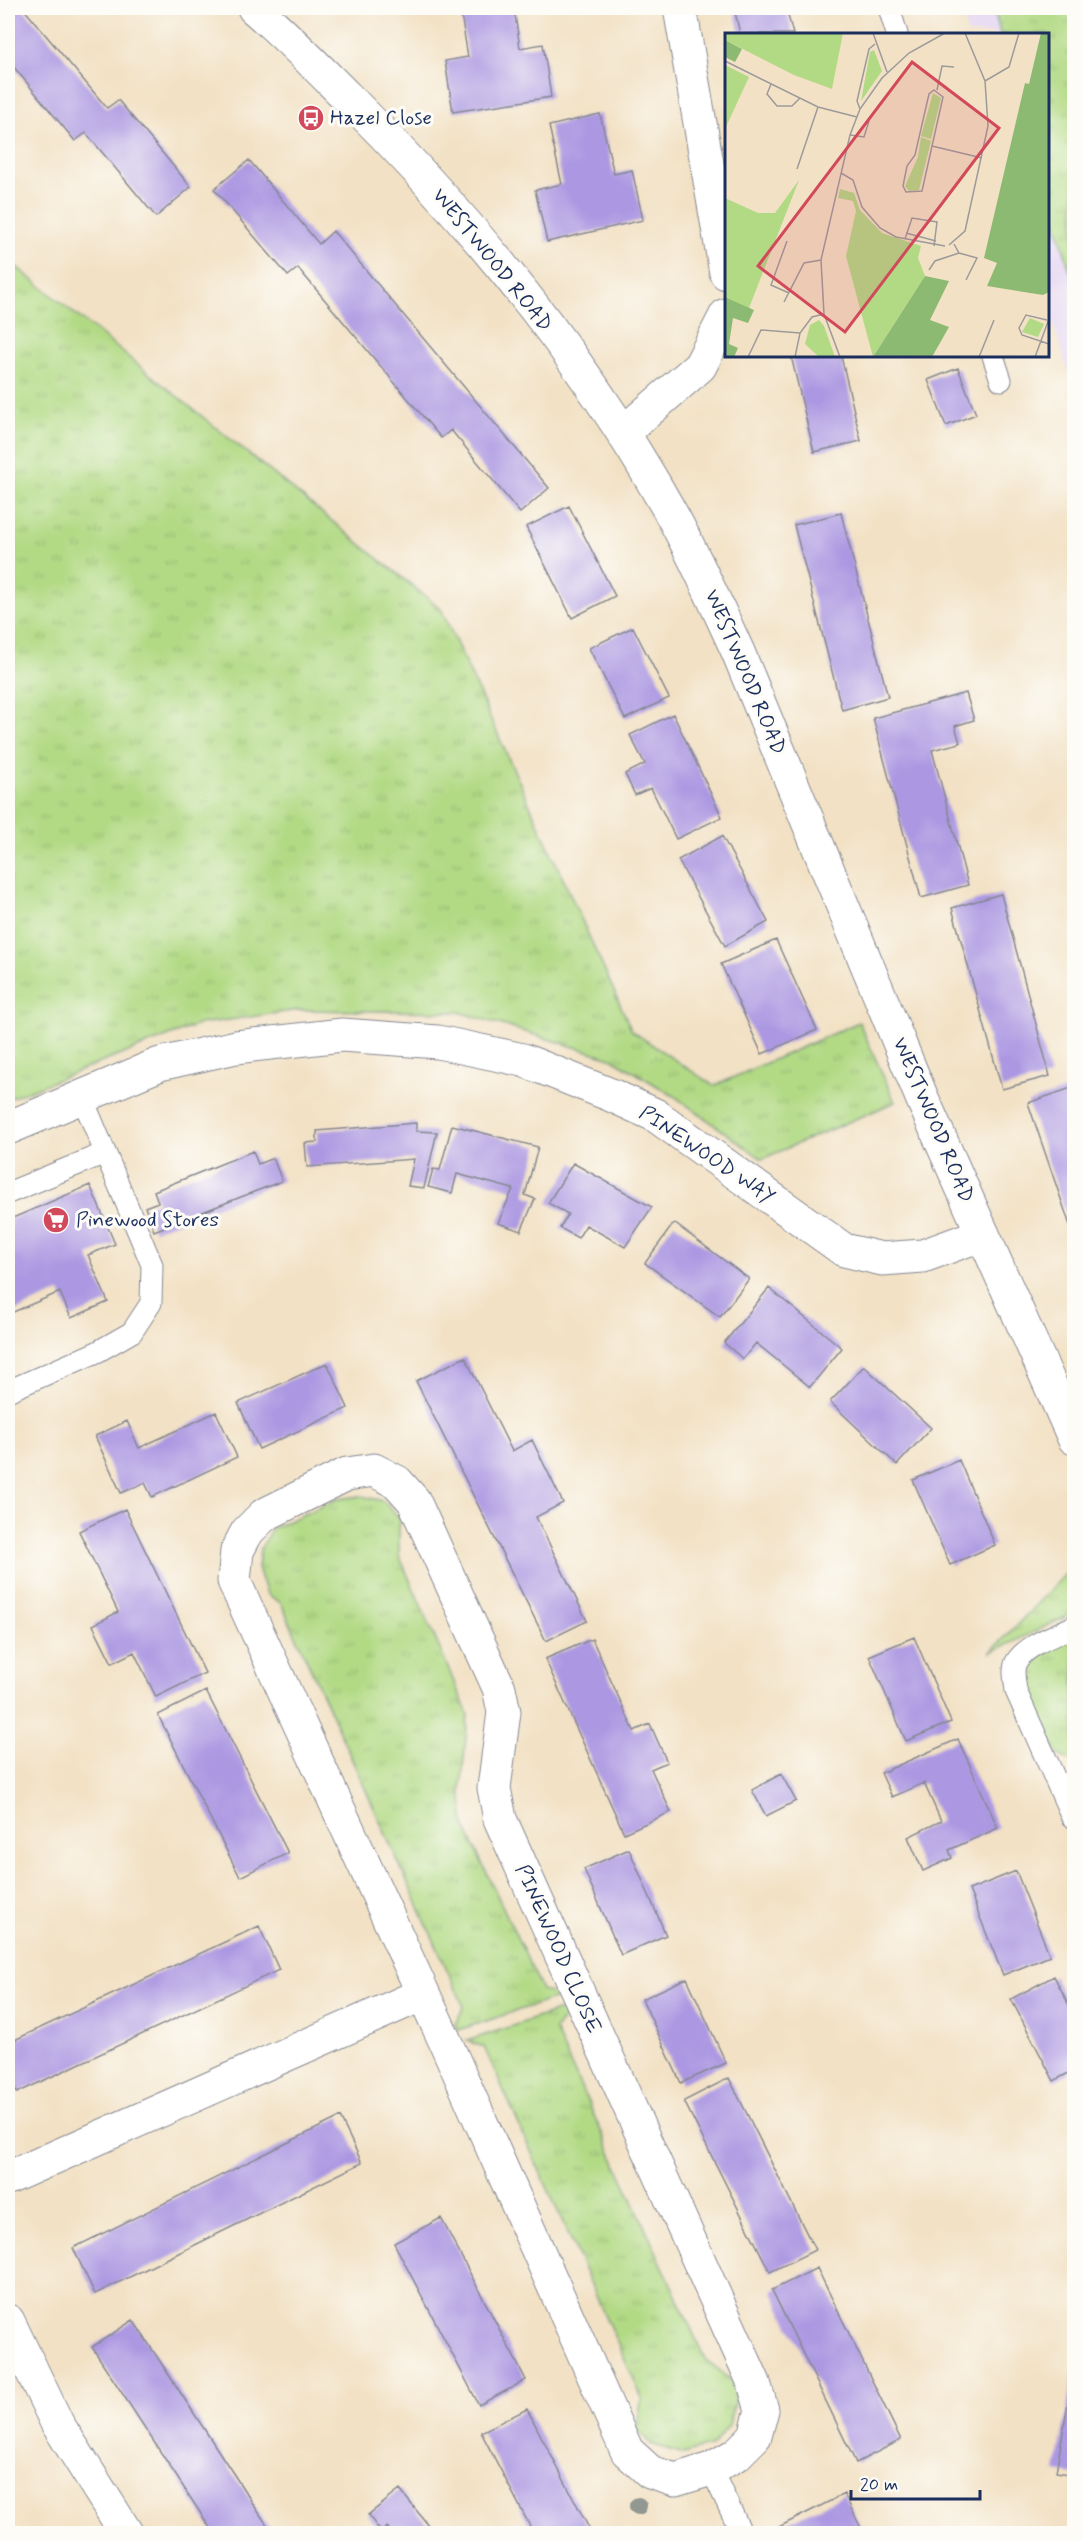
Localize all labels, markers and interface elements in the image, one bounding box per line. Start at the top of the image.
inset map [725,33,1049,357]
bus stop icon: Hazel Close [296,103,326,133]
place label: Hazel Close [330,104,432,132]
street label: WESTWOOD ROAD [425,182,559,338]
street label: WESTWOOD ROAD [698,585,792,759]
street label: WESTWOOD ROAD [886,1033,980,1207]
street label: PINEWOOD WAY [633,1099,781,1211]
supermarket icon: Pinewood Stores [41,1205,71,1235]
place label: Pinewood Stores [76,1206,219,1234]
street label: PINEWOOD CLOSE [508,1860,608,2038]
scale bar [851,2463,980,2501]
text: 20 m [860,2473,898,2497]

